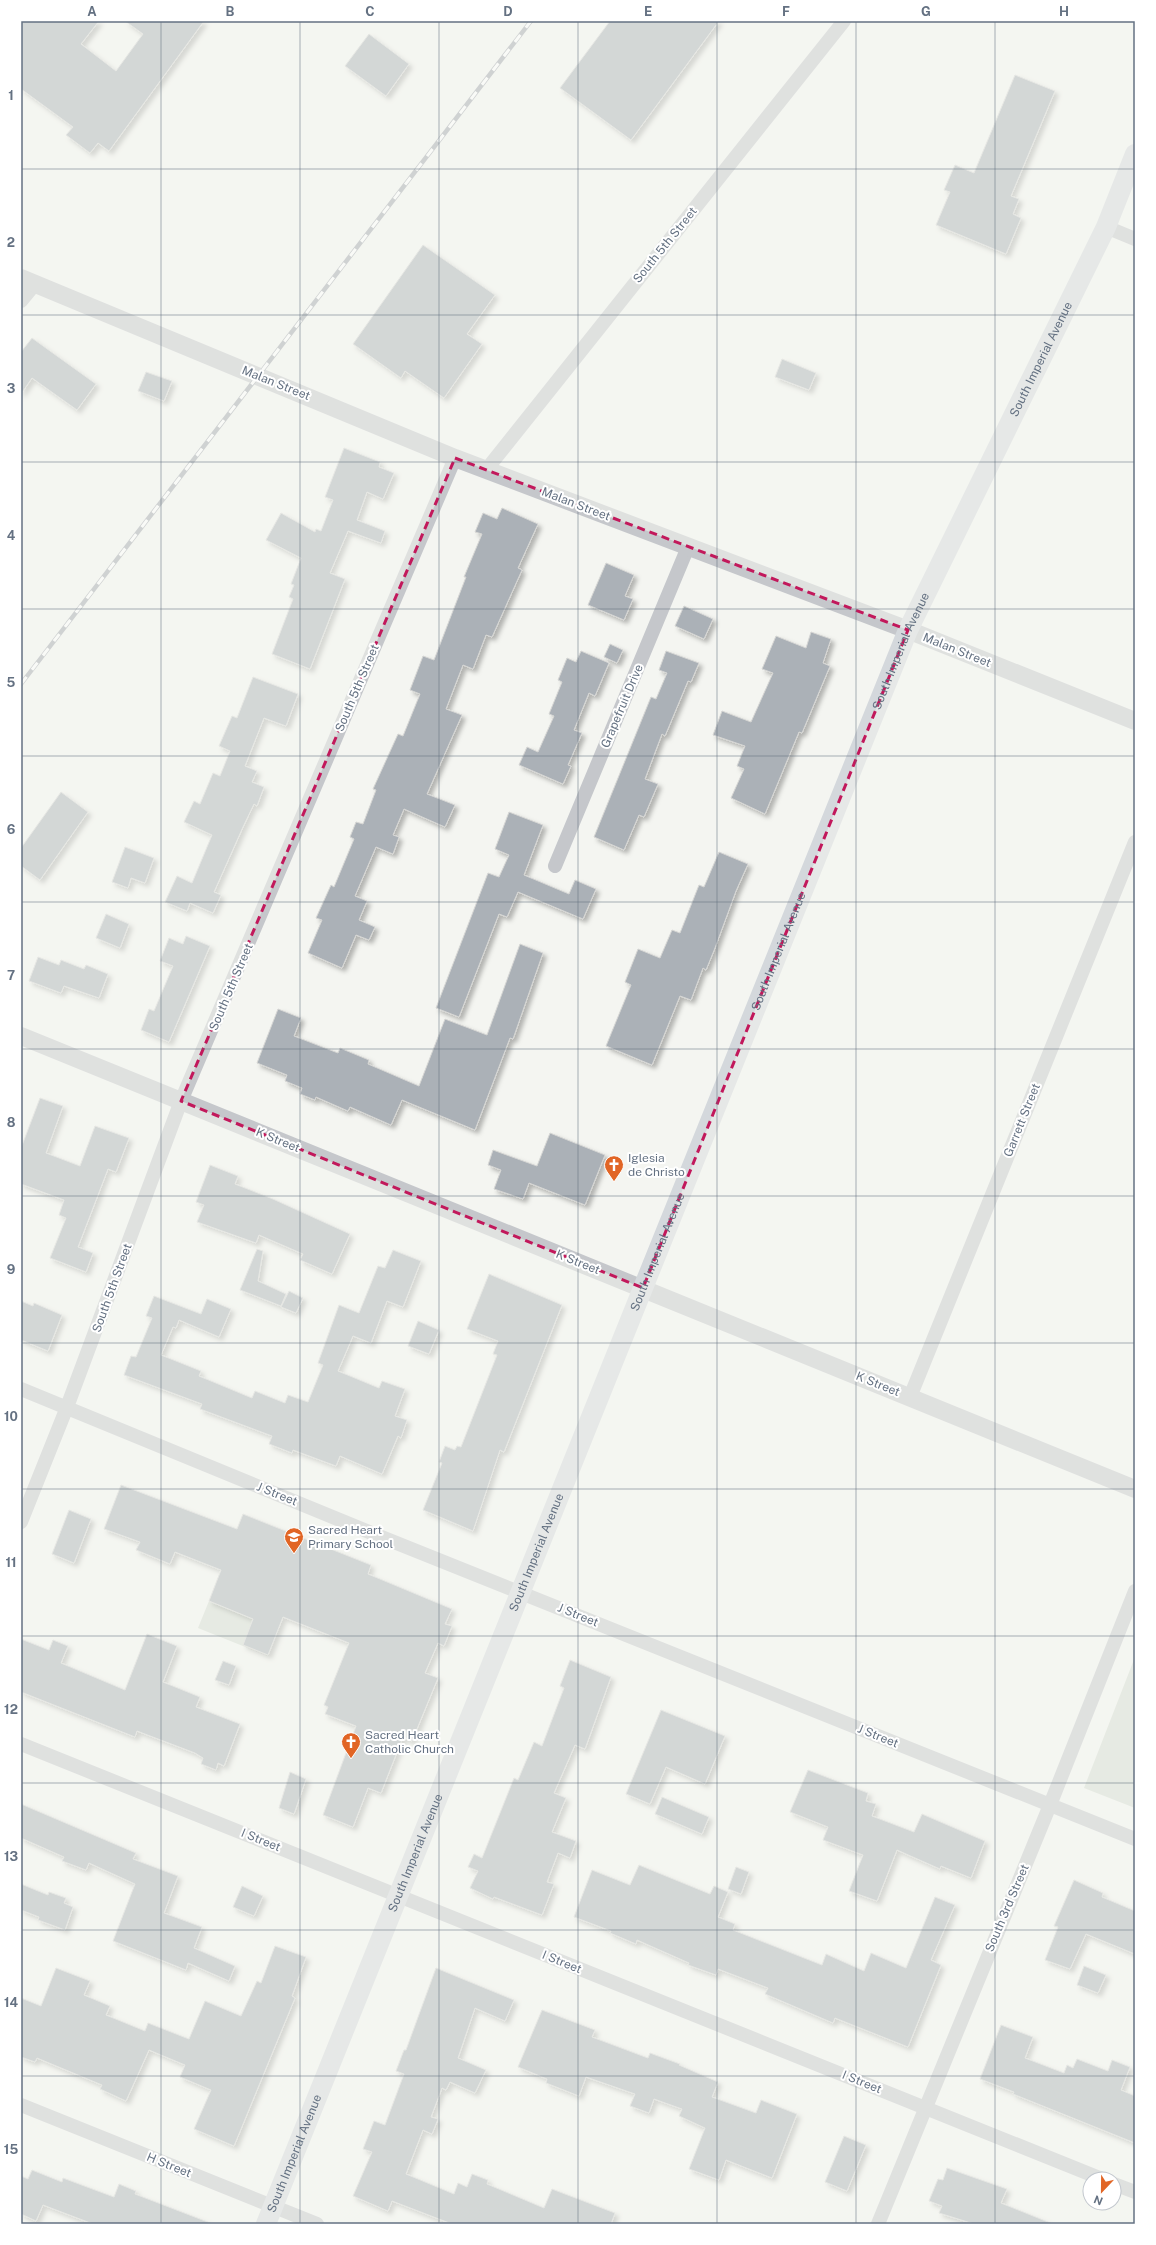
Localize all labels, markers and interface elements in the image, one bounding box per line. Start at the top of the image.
text: A [87,4,97,19]
text: B [226,4,235,19]
text: C [365,4,375,19]
text: D [503,4,513,19]
text: E [644,4,652,19]
text: F [782,4,790,19]
text: G [921,4,931,19]
text: H [1059,4,1069,19]
text: 1 [8,88,14,103]
street label: South 5th Street [630,204,700,286]
text: 2 [7,235,15,250]
street label: South Imperial Avenue [1007,299,1075,419]
street label: Malan Street [240,363,312,403]
text: 3 [7,381,16,396]
street label: Malan Street [540,485,613,524]
text: 4 [7,528,16,543]
street label: South Imperial Avenue [870,590,932,712]
street label: Malan Street [921,630,993,670]
street label: South 5th Street [332,642,382,734]
street label: Grapefruit Drive [598,662,646,750]
text: 5 [7,675,16,690]
text: 6 [7,822,16,837]
street label: South Imperial Avenue [749,890,809,1012]
street label: South 5th Street [206,941,256,1033]
text: 7 [7,968,15,983]
street label: Garrett Street [1001,1081,1043,1159]
text: 8 [7,1115,16,1130]
street label: K Street [254,1125,302,1155]
place label: Iglesia de Christo [628,1151,685,1179]
church icon: Iglesia de Christo [603,1154,625,1182]
street label: South Imperial Avenue [627,1191,688,1313]
street label: South 5th Street [89,1241,135,1334]
street label: K Street [554,1247,602,1277]
text: 9 [7,1262,15,1277]
street label: K Street [854,1369,902,1399]
text: 10 [4,1409,18,1424]
street label: J Street [255,1480,300,1509]
street label: South Imperial Avenue [506,1491,567,1614]
place label: Sacred Heart Primary School [308,1523,393,1551]
school or university icon: Sacred Heart Primary School [283,1526,305,1554]
text: 11 [5,1555,17,1570]
street label: J Street [556,1601,601,1630]
text: 12 [4,1702,18,1717]
street label: J Street [856,1722,901,1751]
place label: Sacred Heart Catholic Church [365,1728,454,1756]
church icon: Sacred Heart Catholic Church [340,1731,362,1759]
street label: South Imperial Avenue [385,1792,446,1914]
street label: I Street [239,1826,283,1854]
text: 13 [4,1849,18,1864]
street label: South 3rd Street [982,1862,1032,1954]
street label: I Street [540,1948,584,1976]
text: 14 [4,1995,19,2010]
street label: I Street [840,2068,884,2096]
street label: South Imperial Avenue [264,2092,325,2215]
text: 15 [4,2142,18,2157]
street label: H Street [145,2150,194,2180]
north arrow [1082,2171,1122,2211]
text: N [1092,2193,1104,2207]

